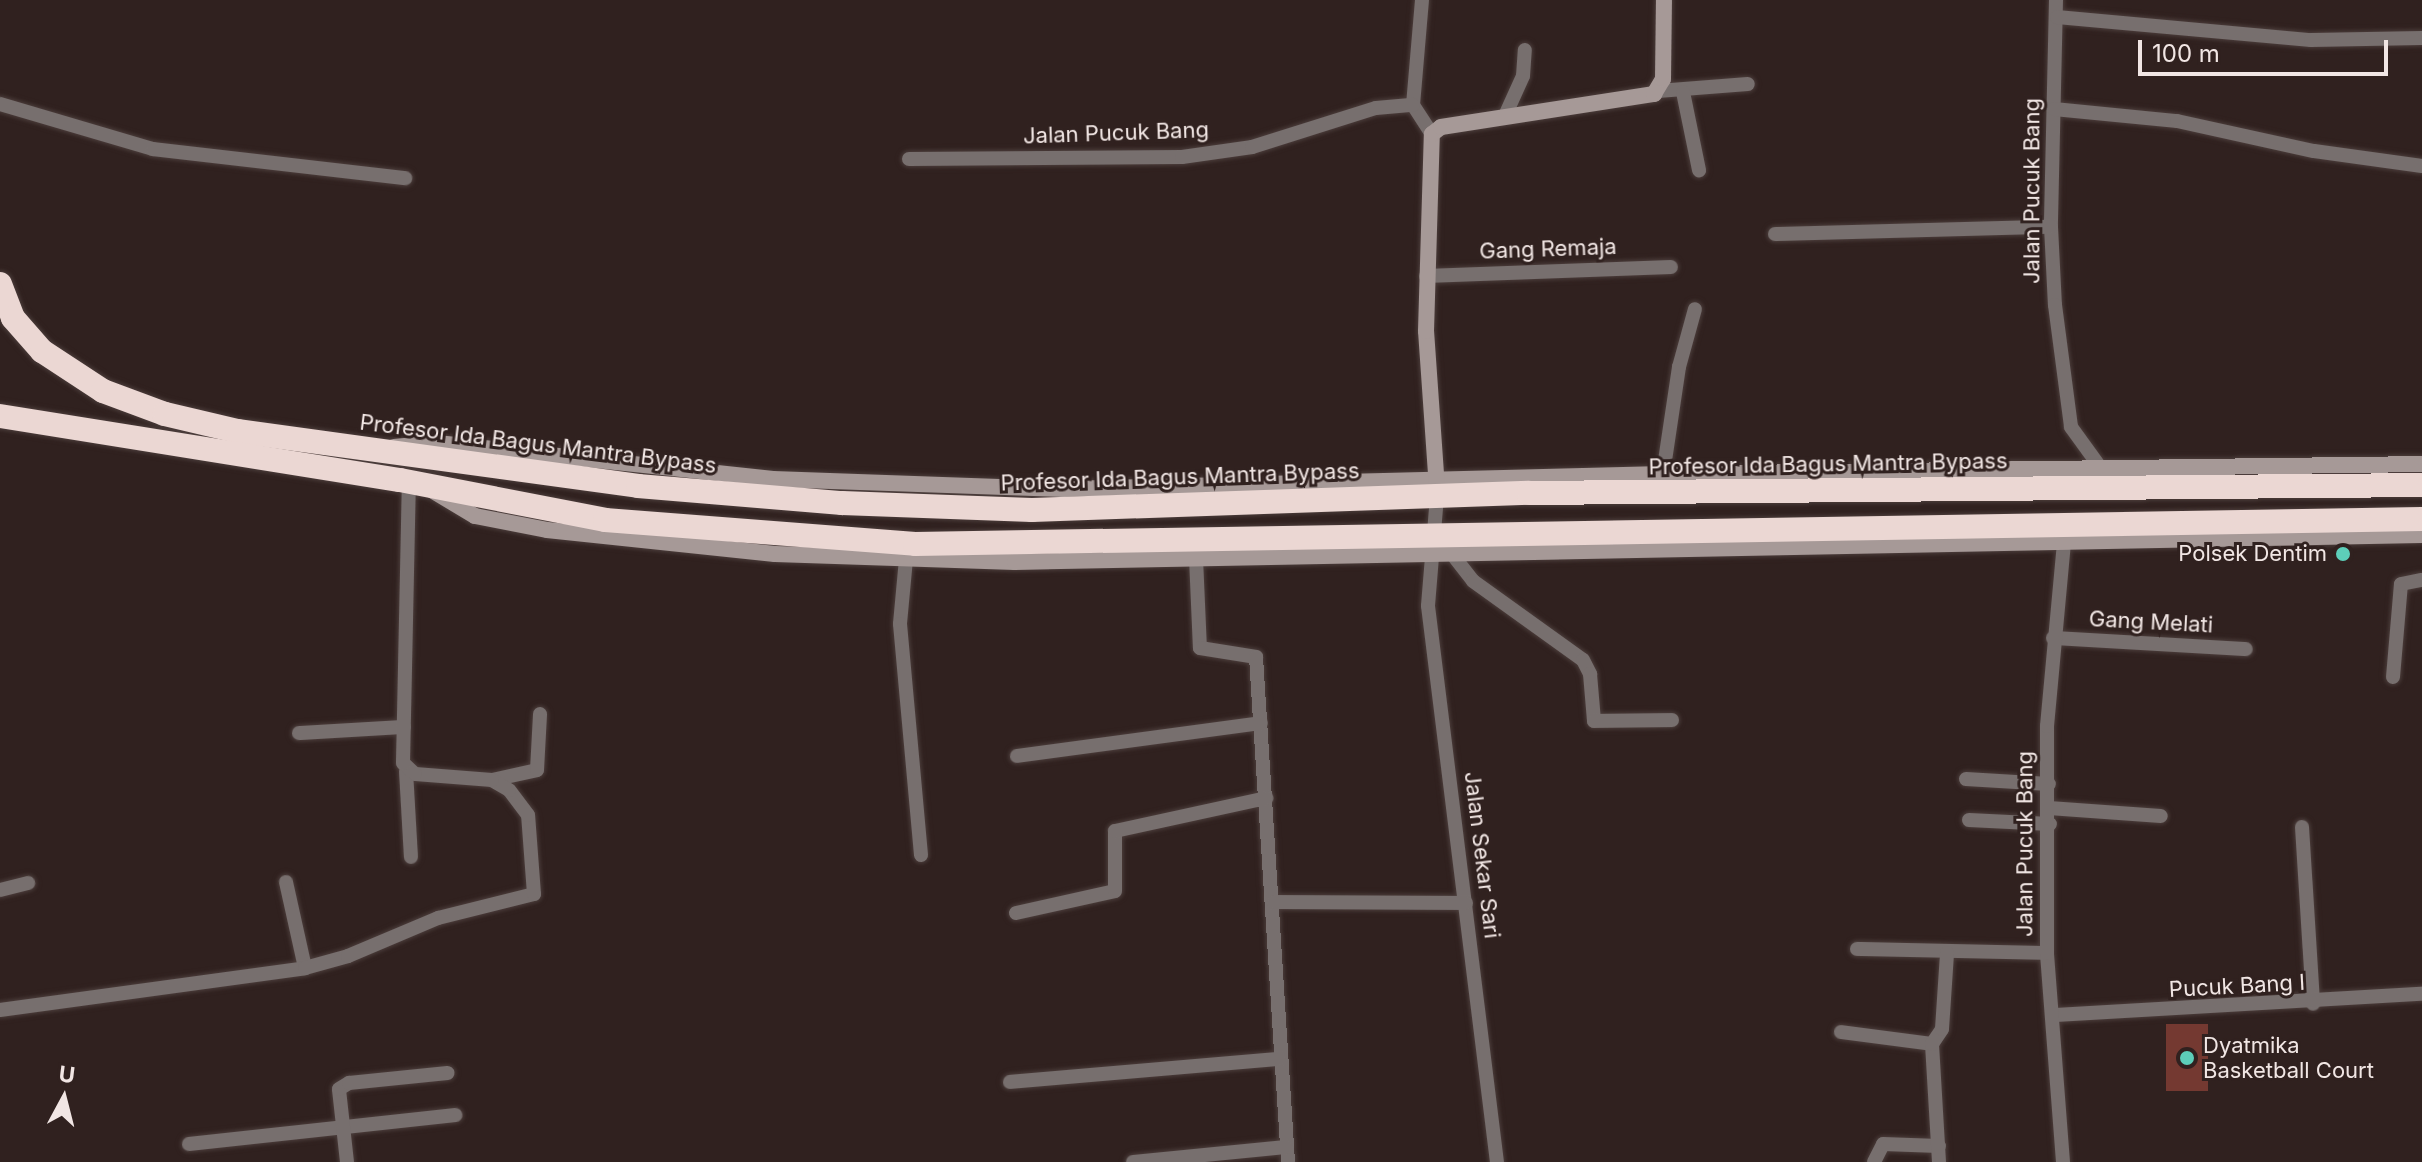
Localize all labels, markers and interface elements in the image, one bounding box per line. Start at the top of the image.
scale bar [2142,24,2392,74]
text: 100 m [2152,39,2220,68]
street label: Jalan Pucuk Bang [2019,98,2045,284]
street label: Jalan Pucuk Bang [1023,117,1209,149]
street label: Gang Remaja [1479,233,1617,265]
street label: Profesor Ida Bagus Mantra Bypass [358,409,718,479]
street label: Profesor Ida Bagus Mantra Bypass [1648,448,2008,480]
street label: Profesor Ida Bagus Mantra Bypass [1000,458,1360,496]
place label: Polsek Dentim [2178,541,2327,567]
marker: Polsek Dentim [2334,545,2352,563]
street label: Gang Melati [2088,606,2214,638]
street label: Jalan Pucuk Bang [2012,751,2038,937]
street label: Jalan Sekar Sari [1459,770,1505,940]
street label: Pucuk Bang I [2168,969,2306,1003]
place label: Dyatmika Basketball Court [2203,1032,2374,1084]
marker: Dyatmika Basketball Court [2178,1049,2196,1067]
north arrow [24,1058,104,1138]
text: U [57,1060,76,1088]

